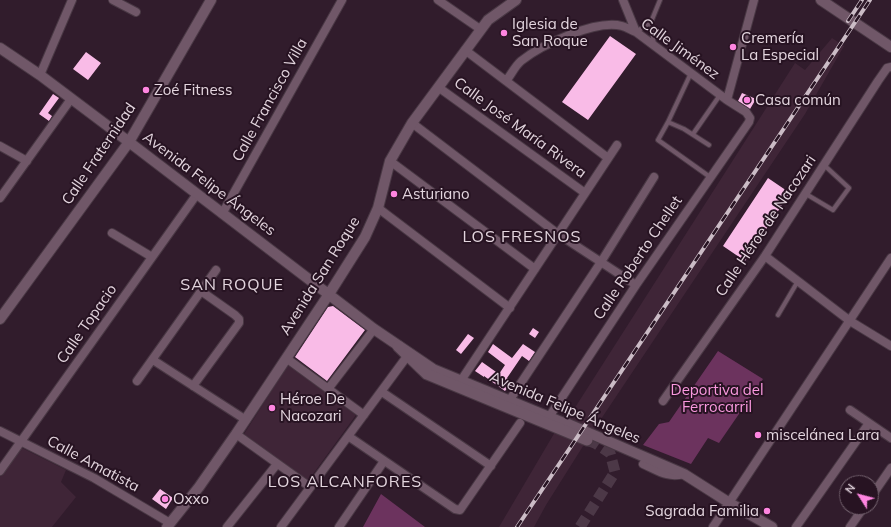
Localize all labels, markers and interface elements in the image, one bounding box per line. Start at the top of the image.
street label: Calle Jiménez [637,14,723,84]
place label: Iglesia de San Roque [512,15,588,50]
marker: Iglesia de San Roque [499,28,509,38]
place label: Cremería La Especial [741,29,819,64]
street label: Calle Francisco Villa [229,35,311,165]
marker: Cremería La Especial [728,42,738,52]
street label: Calle José María Rivera [450,74,590,182]
place label: Zoé Fitness [154,81,232,99]
marker: Zoé Fitness [141,85,151,95]
place label: Casa común [755,91,841,109]
marker: Casa común [742,95,752,105]
street label: Calle Fraternidad [58,100,140,208]
street label: Avenida Felipe Ángeles [139,128,279,240]
street label: Calle Héroe de Nacozari [712,152,820,300]
place label: Asturiano [402,185,470,203]
marker: Asturiano [389,189,399,199]
street label: Calle Roberto Chellet [590,193,686,323]
street label: Avenida San Roque [276,213,364,339]
district label: LOS FRESNOS [462,227,582,247]
district label: SAN ROQUE [180,275,284,295]
street label: Calle Topacio [53,281,121,367]
street label: Avenida Felipe Ángeles [487,368,643,448]
park label: Deportiva del Ferrocarril [670,381,764,416]
place label: Héroe De Nacozari [280,390,345,425]
marker: Héroe De Nacozari [267,403,277,413]
place label: miscelánea Lara [766,426,880,444]
marker: miscelánea Lara [753,430,763,440]
street label: Calle Amatista [44,432,142,496]
district label: LOS ALCANFORES [268,472,422,492]
north arrow [839,475,879,515]
text: N [842,481,858,496]
place label: Oxxo [173,490,209,508]
marker: Oxxo [160,494,170,504]
place label: Sagrada Familia [645,502,759,520]
marker: Sagrada Familia [762,506,772,516]

